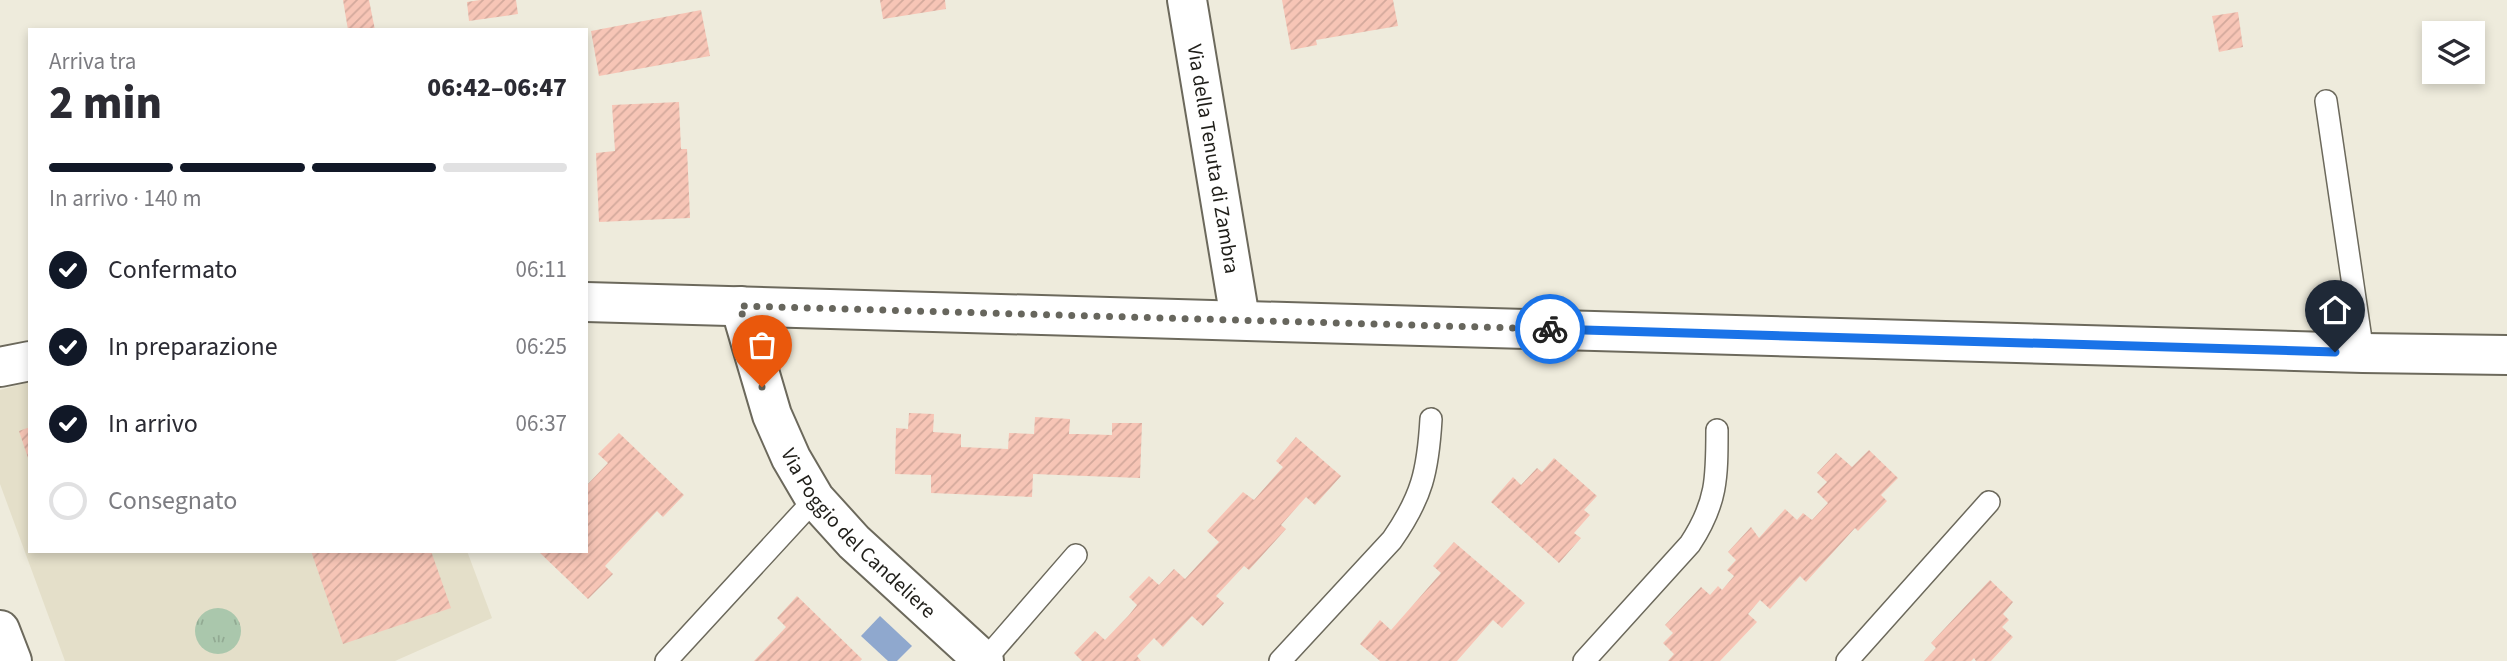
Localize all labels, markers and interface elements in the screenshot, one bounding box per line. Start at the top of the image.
map controls [2422,21,2485,84]
button: layers [2422,21,2485,84]
street label: Via della Tenuta di Zambra [1180,42,1247,276]
text: Arriva tra [49,45,136,78]
text: 06:42–06:47 [427,69,567,106]
text: 2 min [49,71,162,136]
text: In arrivo · 140 m [49,182,201,215]
icon: check [49,251,87,289]
text: Confermato [108,251,237,288]
text: 06:11 [516,253,567,286]
pin [2305,280,2365,352]
icon: home [2316,291,2354,329]
courier [1515,294,1585,364]
icon: bike [1531,310,1569,348]
pin [732,315,792,387]
icon: bag [743,326,781,364]
icon: check [49,328,87,366]
text: In preparazione [108,328,278,365]
text: 06:25 [516,330,567,363]
icon: check [49,405,87,443]
text: In arrivo [108,405,198,442]
text: 06:37 [516,407,567,440]
street label: Via Poggio del Candeliere [773,443,943,625]
text: Consegnato [108,482,237,519]

